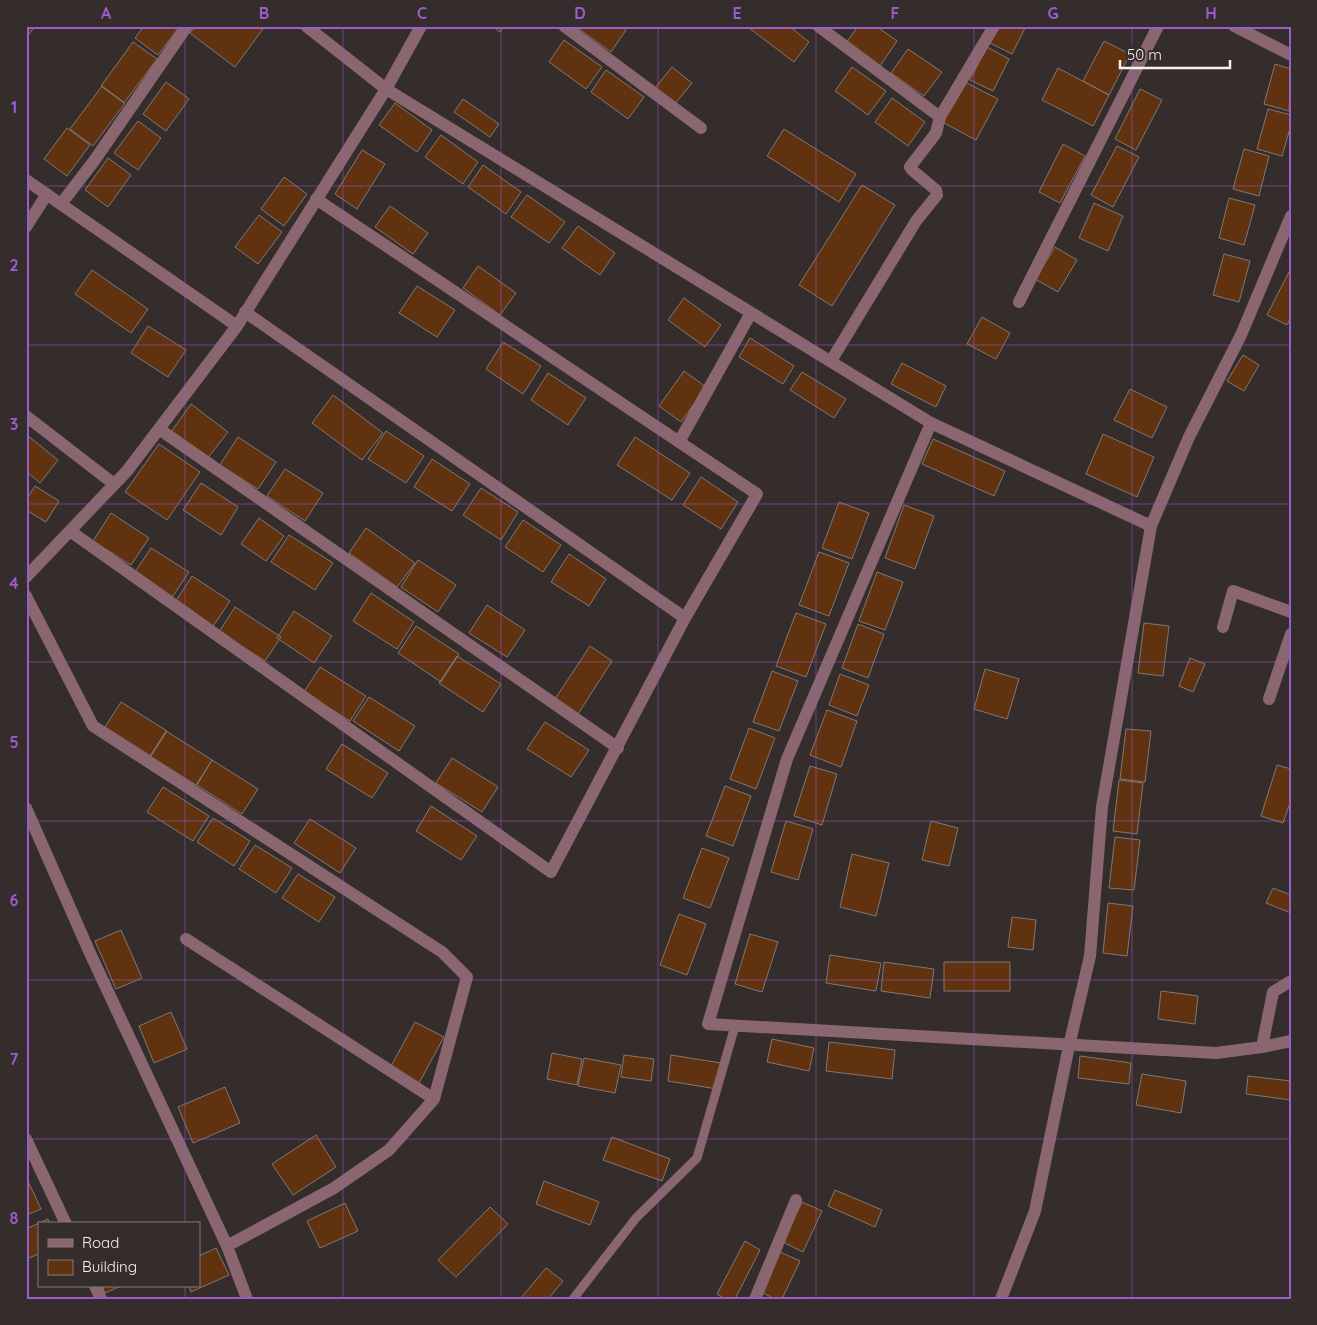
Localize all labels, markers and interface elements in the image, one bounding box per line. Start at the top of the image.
text: A [101,3,112,23]
text: B [259,3,269,23]
text: C [417,3,427,23]
text: D [574,3,586,23]
text: E [732,3,742,23]
text: F [891,3,900,23]
text: G [1047,3,1059,23]
text: H [1205,3,1217,23]
scale bar [1120,38,1230,70]
text: 50 m [1127,45,1162,64]
text: 1 [11,97,17,117]
text: 2 [9,255,19,275]
text: 3 [10,414,18,434]
text: 4 [9,573,19,593]
text: 5 [9,732,19,752]
text: 6 [10,890,19,910]
text: 7 [10,1049,19,1069]
text: 8 [10,1208,19,1228]
legend [38,1222,200,1288]
text: Road [82,1233,119,1252]
text: Building [82,1257,137,1276]

